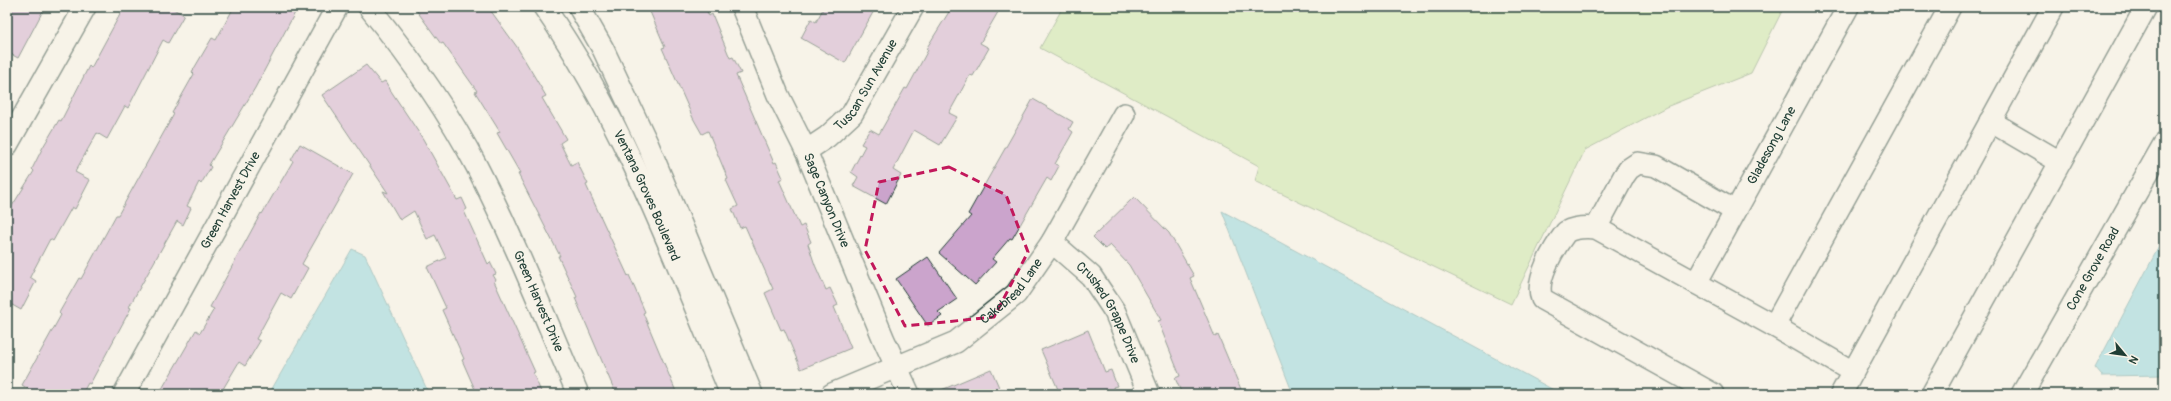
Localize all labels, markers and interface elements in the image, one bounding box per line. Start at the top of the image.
street label: Tuscan Sun Avenue [831,36,901,134]
street label: Gladesong Lane [1744,103,1800,187]
street label: Ventana Groves Boulevard [610,127,683,263]
street label: Green Harvest Drive [197,148,264,252]
street label: Sage Canyon Drive [800,151,853,250]
street label: Cone Grove Road [2063,224,2123,313]
street label: Green Harvest Drive [510,248,567,355]
street label: Cakebread Lane [977,255,1046,328]
street label: Crushed Grappe Drive [1073,258,1144,366]
north arrow [2105,335,2145,375]
text: N [2126,353,2141,367]

